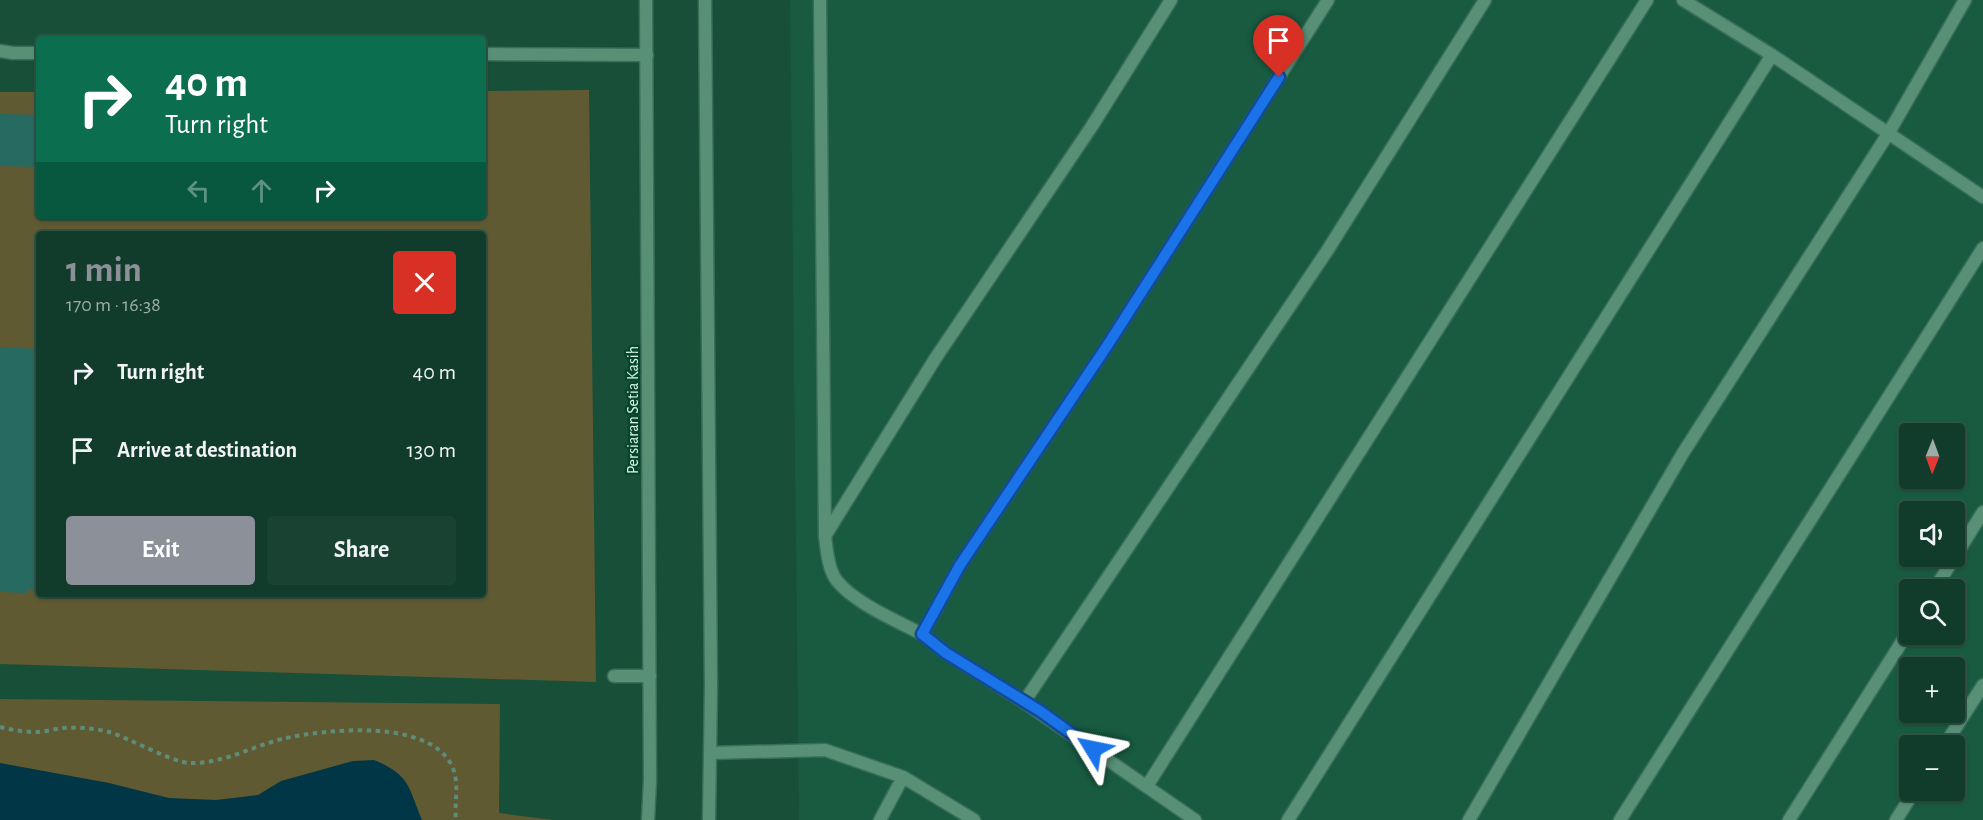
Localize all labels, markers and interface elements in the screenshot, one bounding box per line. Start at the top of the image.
pin [1253,15,1304,77]
icon: arrive [1262,24,1295,57]
icon: right [66,60,144,138]
text: 40 m [165,62,248,104]
text: Turn right [165,111,268,138]
icon: left [182,174,215,207]
icon: ahead [245,174,278,207]
icon: right [308,174,341,207]
button: close [393,251,456,314]
text: 1 min [66,252,142,288]
text: 170 m · 16:38 [66,295,161,315]
street label: Persiaran Setia Kasih [625,346,641,474]
icon: right [66,356,99,389]
text: Turn right [117,361,204,383]
text: 40 m [413,361,456,383]
north arrow [1899,423,1965,489]
map controls [1899,423,1965,801]
icon: arrive [66,434,99,467]
text: Arrive at destination [117,439,297,461]
text: 130 m [407,439,456,461]
button: sound [1899,501,1965,567]
button: Exit [66,516,255,585]
button: Share [267,516,456,585]
button: search [1899,579,1965,645]
button: + [1899,657,1965,723]
position arrow [1061,717,1125,781]
button: − [1899,735,1965,801]

